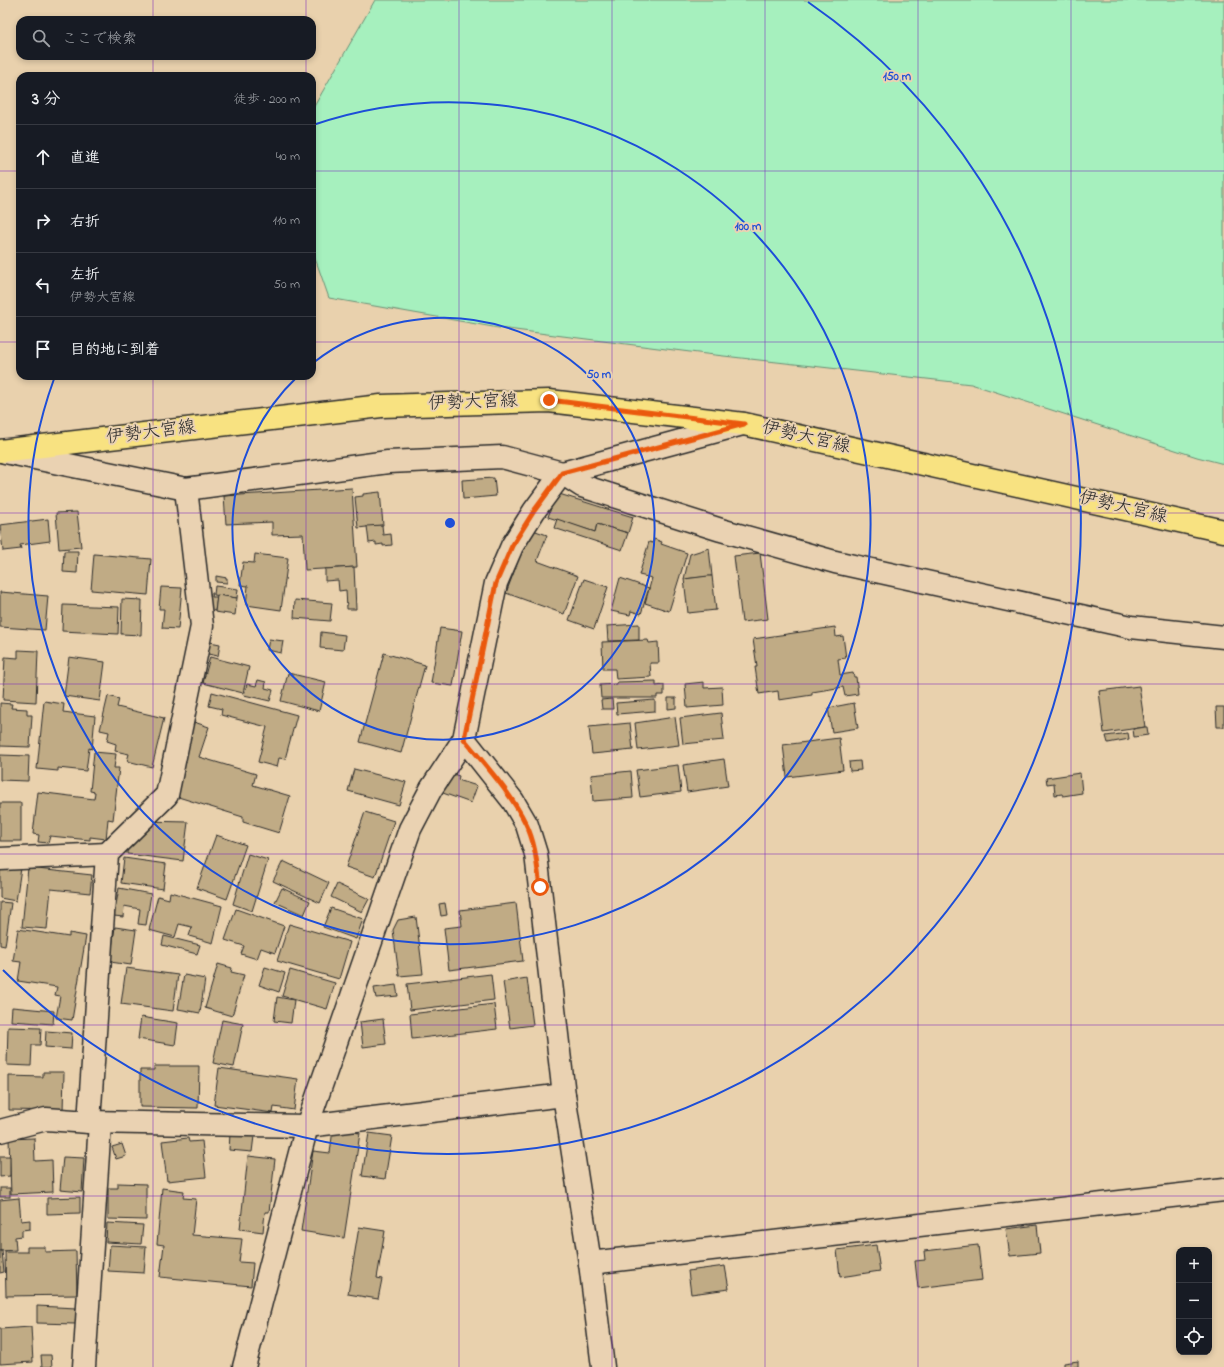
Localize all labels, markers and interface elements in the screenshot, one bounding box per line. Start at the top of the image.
search box [16,16,316,60]
icon: search [30,27,52,49]
text: ここで検索 [62,28,137,50]
text: 150 m [883,68,912,86]
text: 3 分 [32,87,60,112]
text: 徒歩 · 200 m [234,90,300,109]
icon: ahead [32,146,54,168]
text: 直進 [70,147,100,169]
text: 40 m [276,147,300,166]
icon: right [32,210,54,232]
text: 右折 [70,211,100,233]
text: 110 m [273,211,300,230]
text: 100 m [735,218,762,236]
text: 左折 [70,264,100,286]
icon: left [32,274,54,296]
text: 50 m [274,275,300,294]
text: 伊勢大宮線 [70,288,135,307]
icon: arrive [32,338,54,360]
text: 目的地に到着 [70,339,160,361]
text: 50 m [587,366,612,384]
street label: 伊勢大宮線 [428,388,518,418]
route end [540,391,558,409]
street label: 伊勢大宮線 [105,415,197,451]
street label: 伊勢大宮線 [759,415,853,461]
street label: 伊勢大宮線 [1076,485,1170,531]
centre of rings [443,516,457,530]
route start [531,878,549,896]
map controls [1176,1247,1212,1355]
button: + [1176,1247,1212,1283]
button: − [1176,1283,1212,1319]
button: locate [1176,1319,1212,1355]

